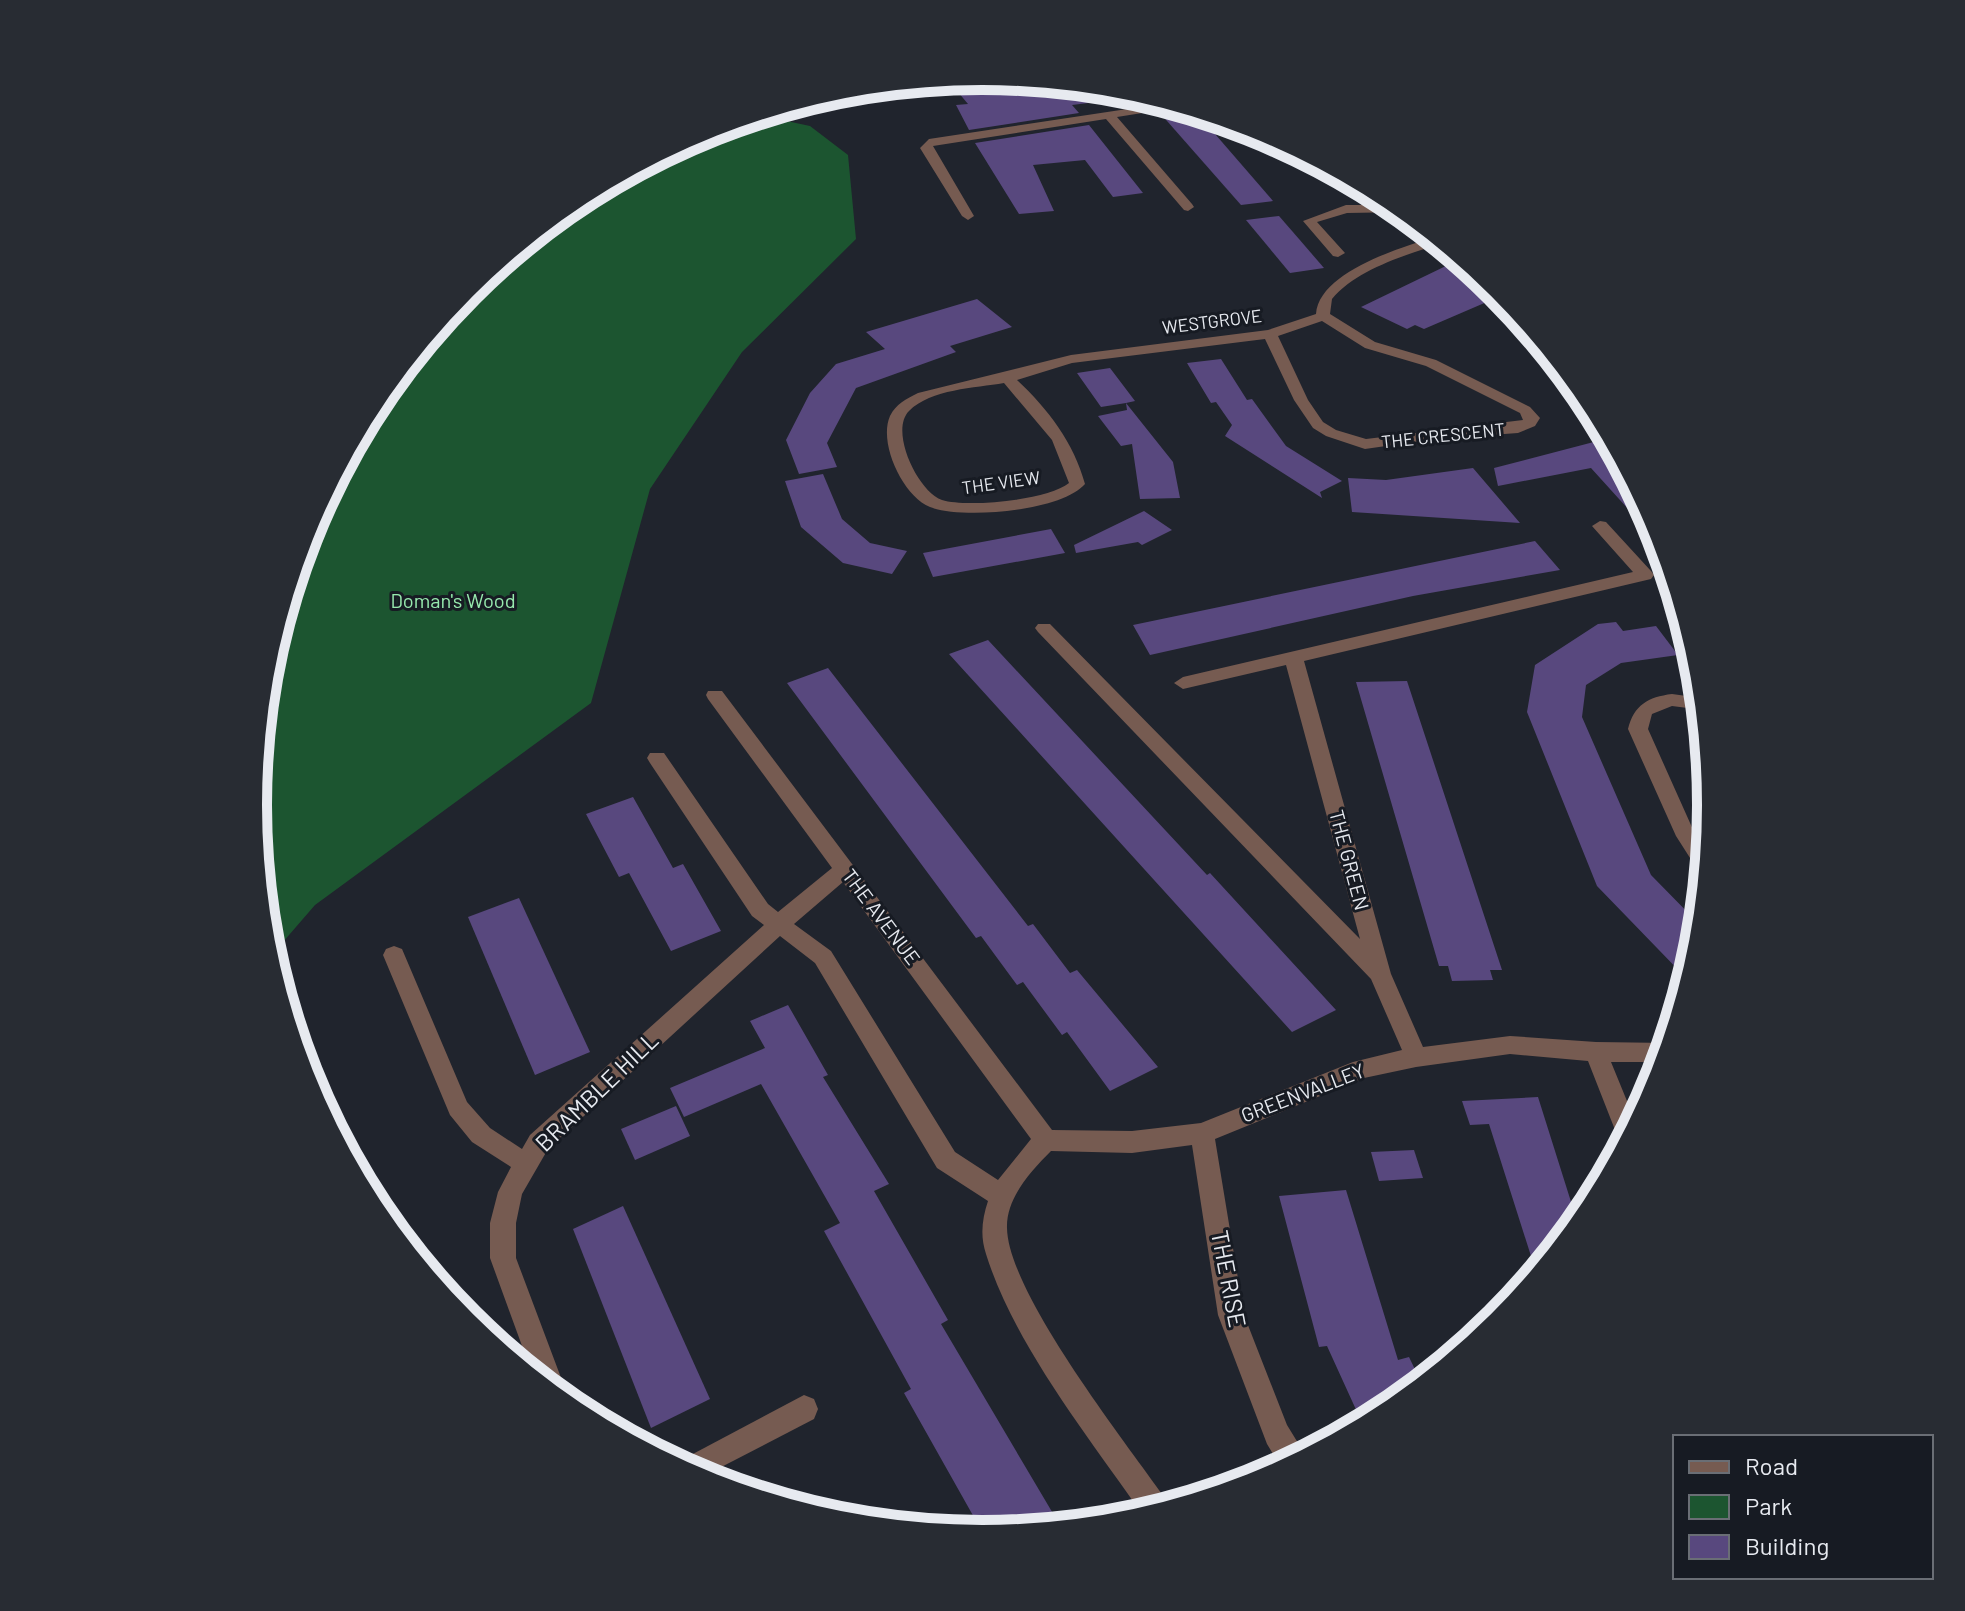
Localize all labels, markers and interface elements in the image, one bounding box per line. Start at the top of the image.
street label: WESTGROVE [1161,304,1263,338]
street label: THE CRESCENT [1380,418,1506,452]
street label: THE VIEW [960,466,1042,498]
park label: Doman's Wood [390,588,516,612]
street label: THE GREEN [1325,807,1375,912]
street label: THE AVENUE [838,864,926,969]
street label: BRAMBLE HILL [529,1025,663,1157]
street label: GREENVALLEY [1237,1057,1368,1127]
street label: THE RISE [1206,1228,1253,1330]
legend [1673,1435,1933,1579]
text: Road [1745,1451,1798,1480]
text: Park [1745,1491,1792,1520]
text: Building [1745,1531,1829,1560]

